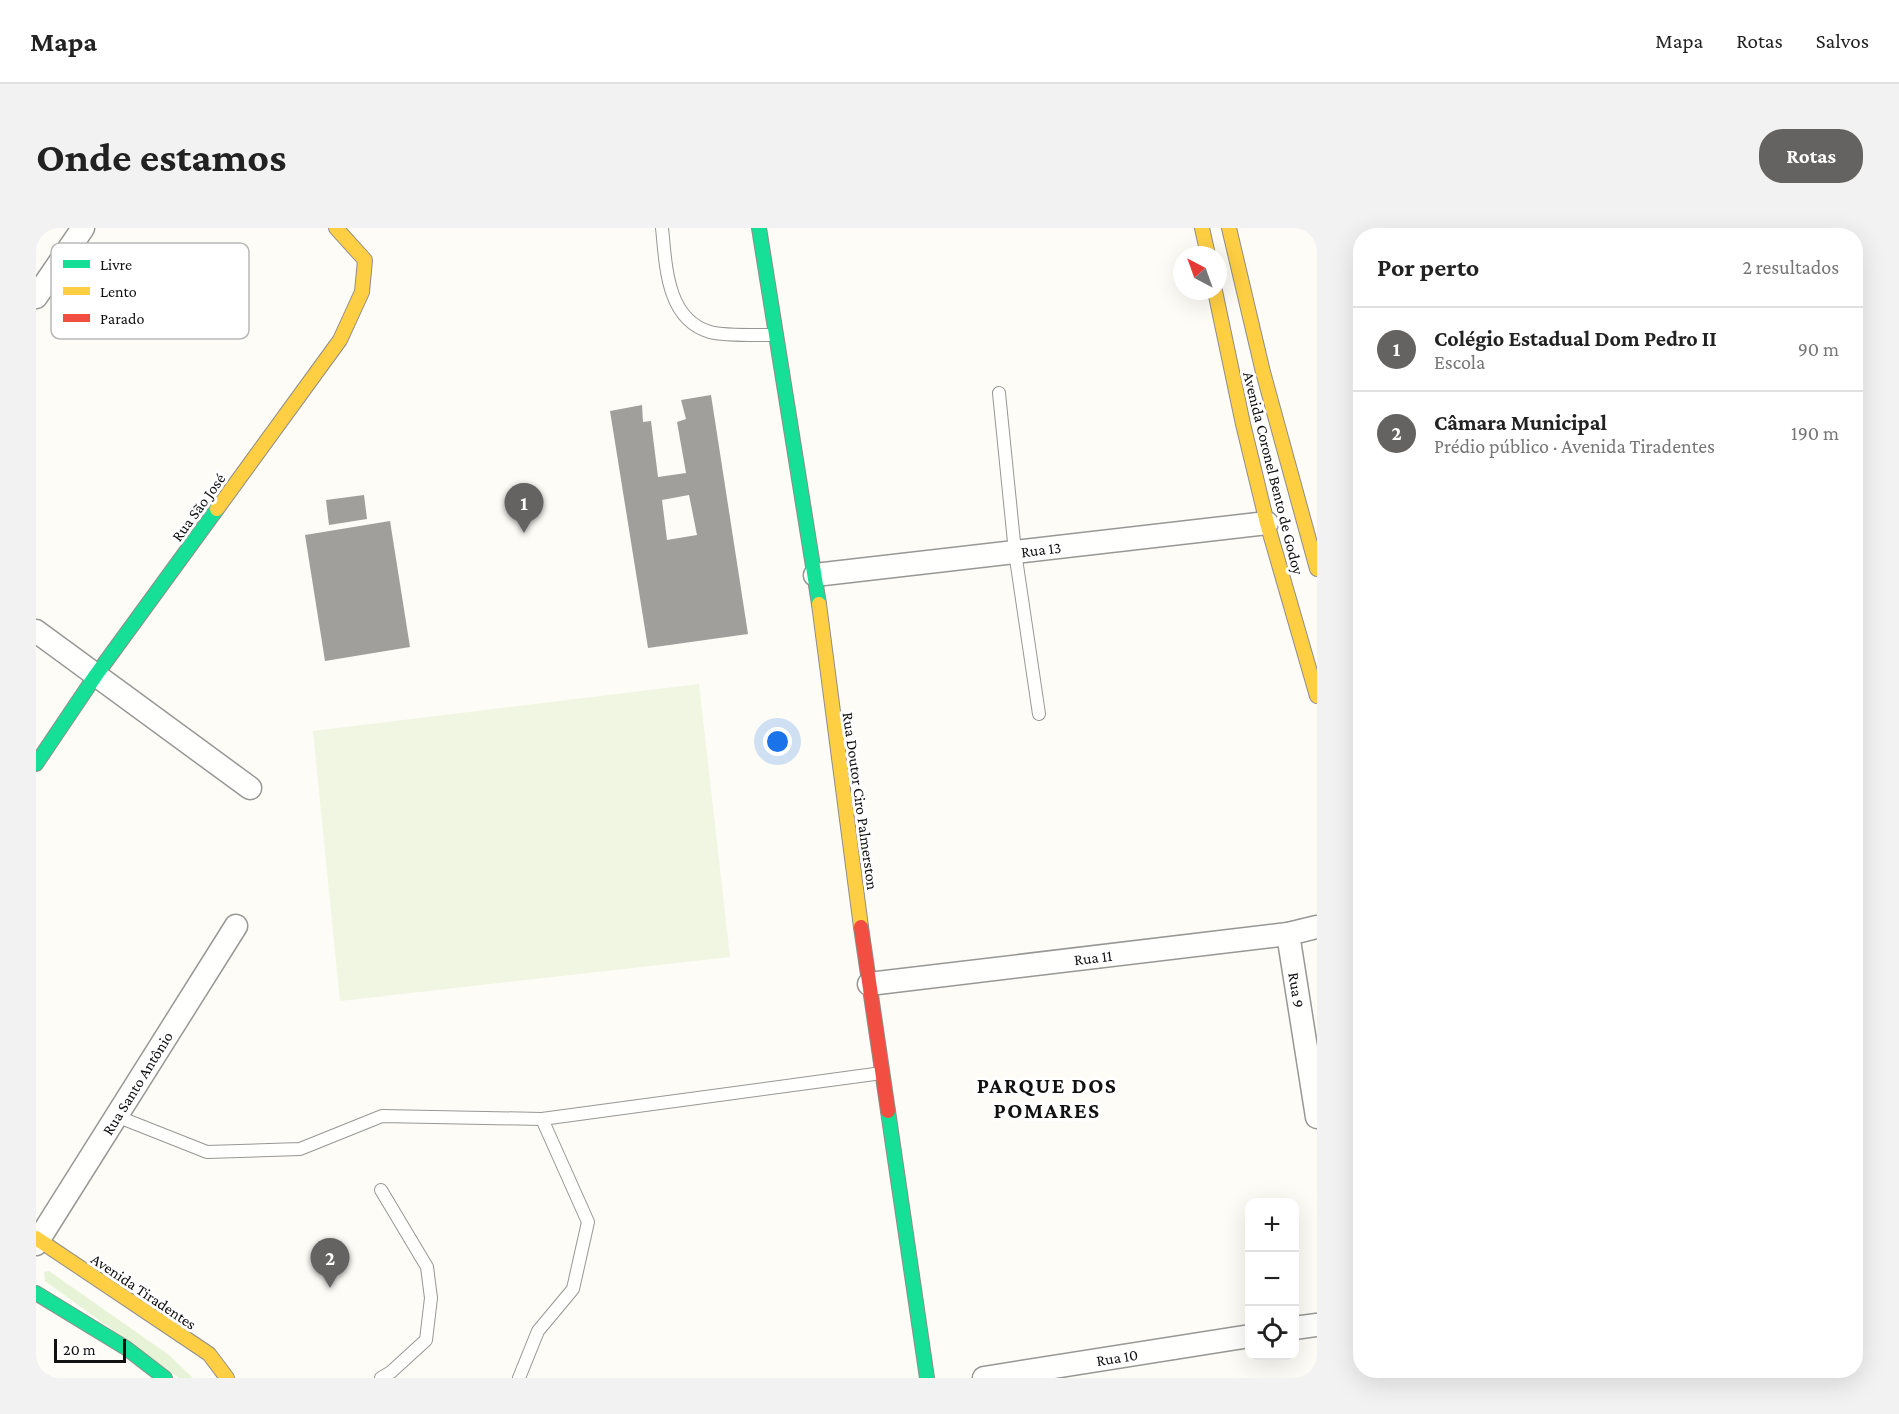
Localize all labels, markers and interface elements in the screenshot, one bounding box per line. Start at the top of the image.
text: Mapa [30,26,97,57]
text: Mapa [1655,29,1703,53]
text: Rotas [1736,29,1783,53]
text: Salvos [1816,29,1869,53]
button: Rotas [1759,129,1863,183]
text: Onde estamos [36,133,286,180]
legend [51,243,249,339]
north arrow [1173,246,1227,300]
text: Por perto [1377,253,1479,282]
text: Livre [100,256,132,273]
text: 2 resultados [1742,256,1839,278]
text: Lento [100,283,137,300]
text: Parado [100,310,144,327]
text: Colégio Estadual Dom Pedro II [1434,326,1717,351]
text: 1 [1393,338,1400,360]
text: 90 m [1798,338,1839,360]
text: Escola [1434,351,1485,373]
street label: Avenida Coronel Bento de Godoy [1239,370,1307,577]
text: Câmara Municipal [1434,410,1607,435]
text: 2 [1391,422,1402,444]
text: 190 m [1791,422,1839,444]
text: Prédio público · Avenida Tiradentes [1434,435,1715,457]
street label: Rua São José [168,470,229,545]
pin: 1 [504,484,544,533]
street label: Rua 13 [1020,539,1062,560]
street label: Rua Doutor Ciro Palmerston [840,711,881,891]
your location [763,727,792,756]
street label: Rua 11 [1073,947,1113,968]
street label: Rua 9 [1285,971,1308,1009]
street label: Rua Santo Antônio [99,1028,176,1138]
district label: PARQUE DOS POMARES [977,1073,1117,1123]
map controls [1245,1198,1299,1360]
button: + [1245,1198,1299,1252]
pin: 2 [310,1238,350,1288]
street label: Avenida Tiradentes [88,1250,199,1333]
button: − [1245,1252,1299,1306]
button: locate [1245,1306,1299,1360]
scale bar [54,1336,126,1364]
text: 20 m [63,1341,96,1358]
street label: Rua 10 [1095,1346,1139,1369]

